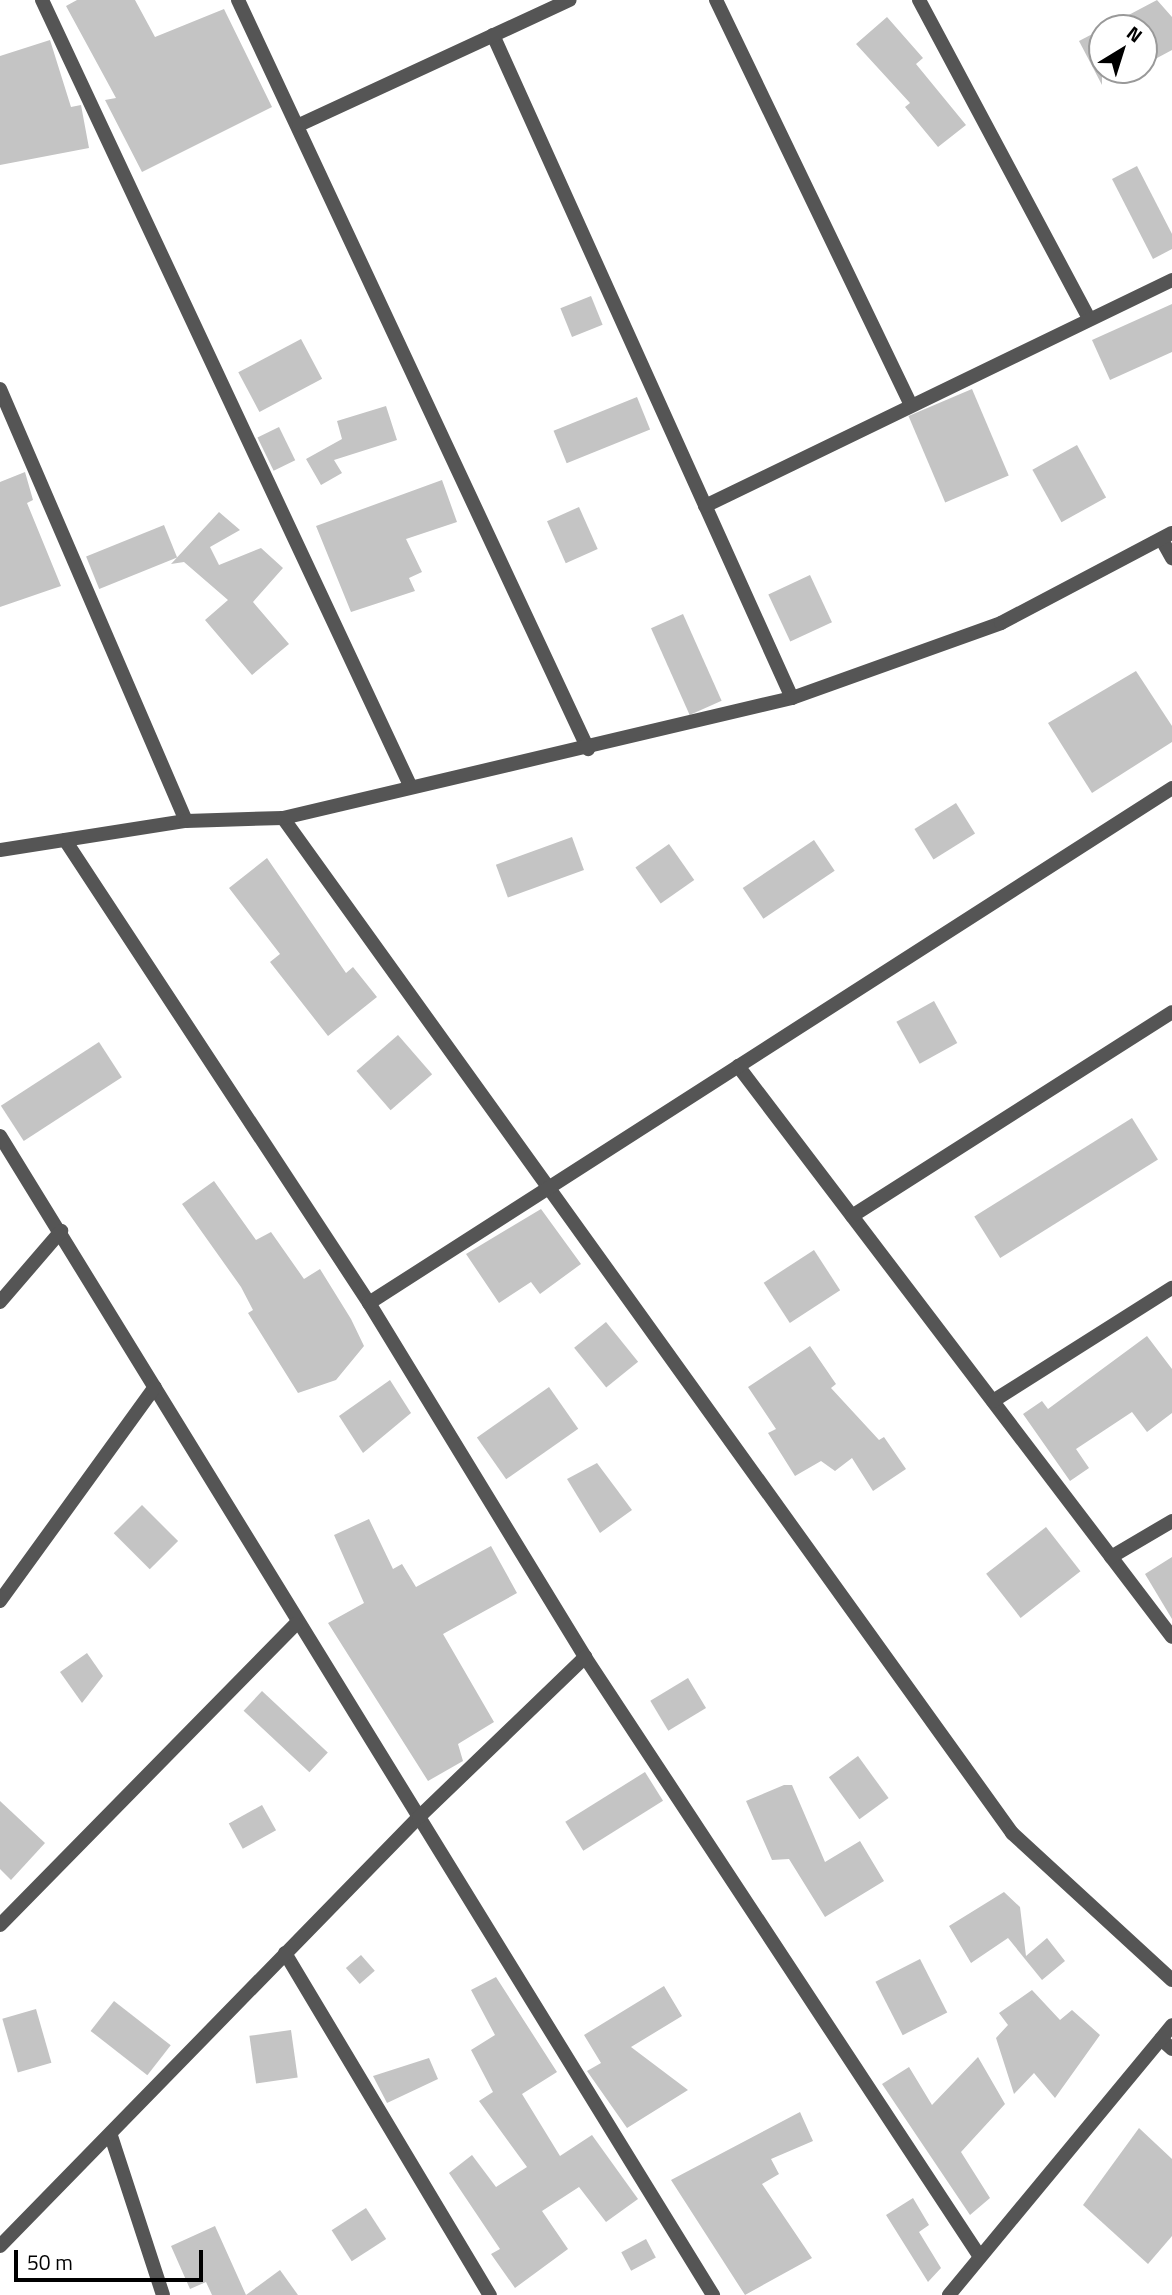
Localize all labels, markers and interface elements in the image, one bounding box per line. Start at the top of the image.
north arrow [1088,14,1158,84]
text: N [1121,18,1149,49]
scale bar [18,2236,206,2280]
text: 50 m [27,2246,73,2278]

